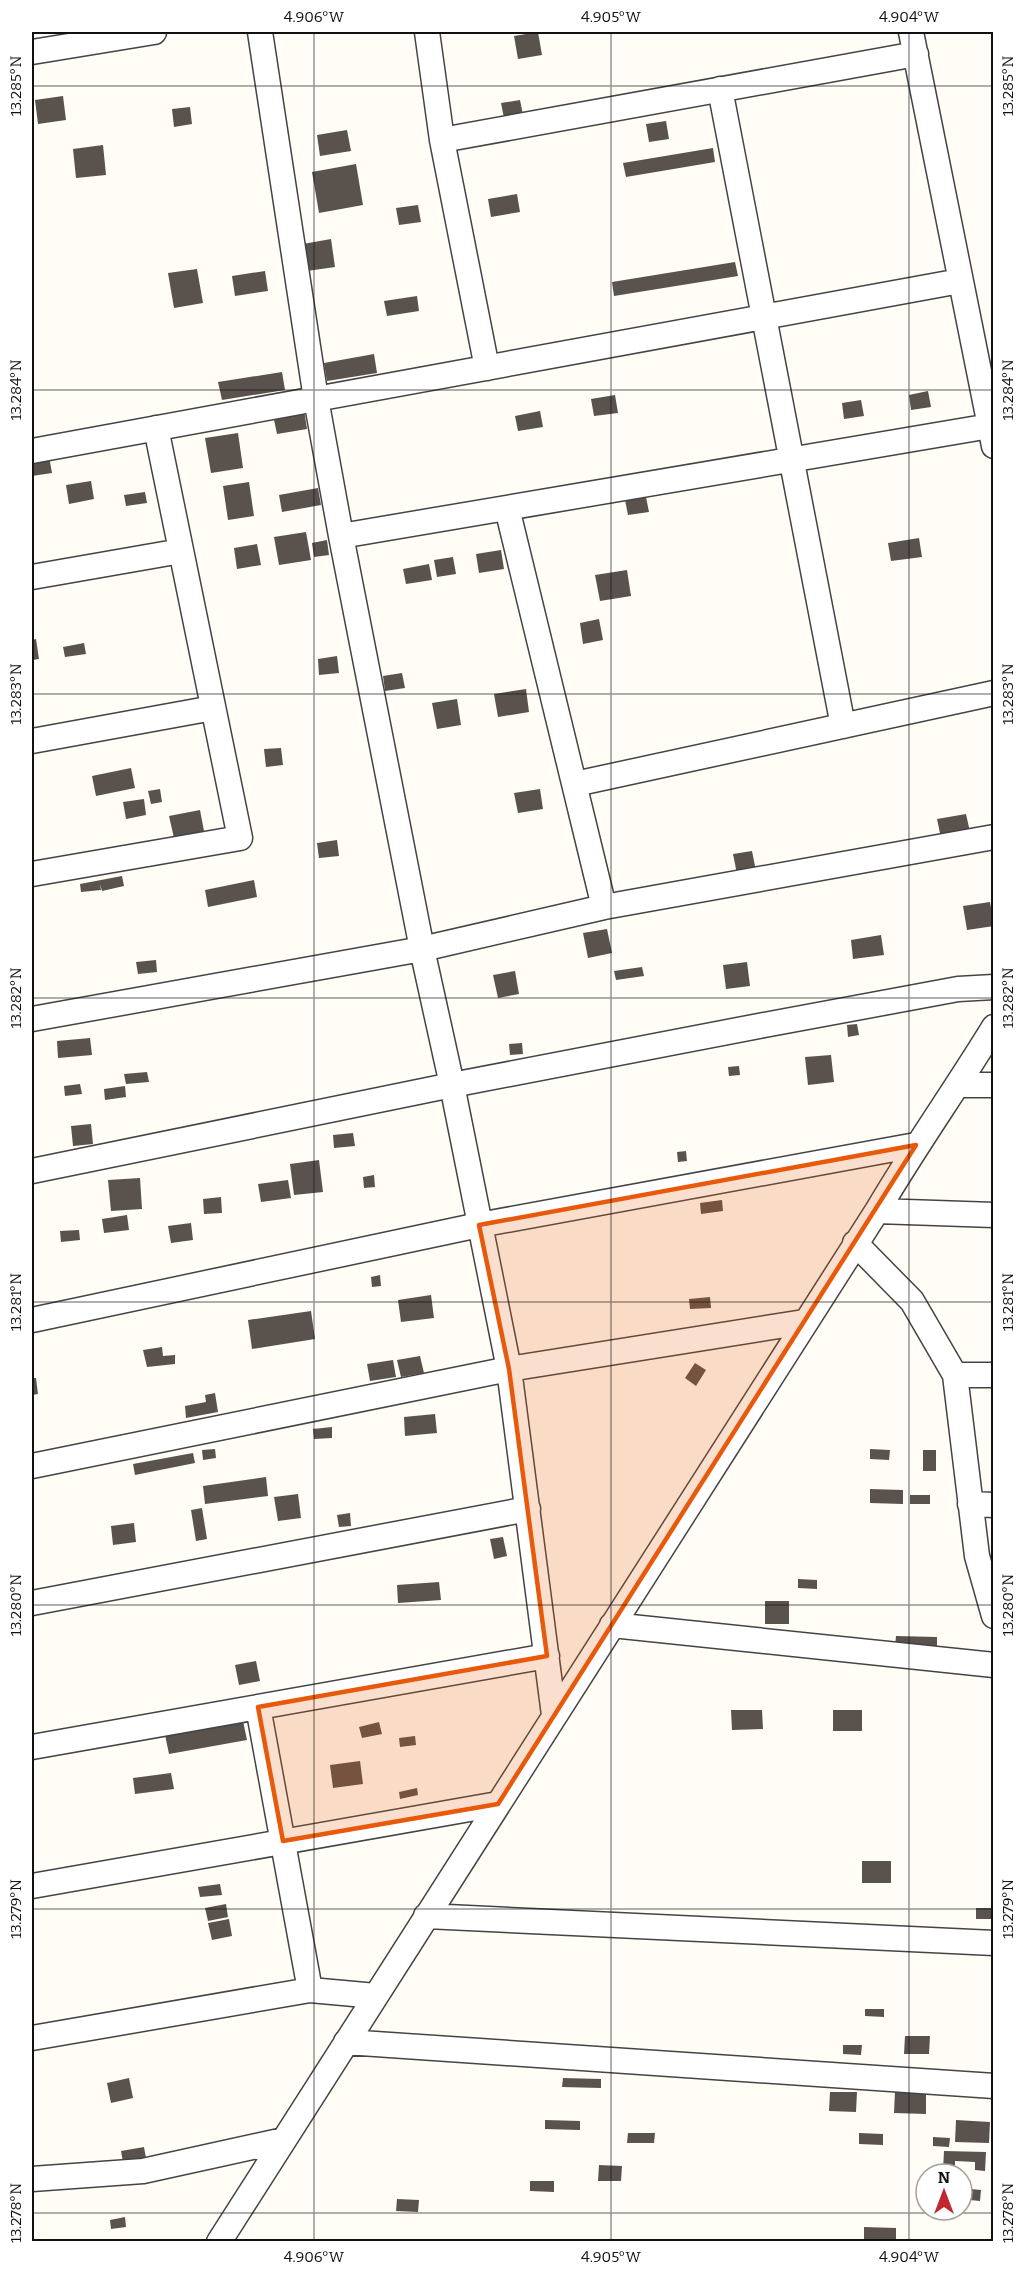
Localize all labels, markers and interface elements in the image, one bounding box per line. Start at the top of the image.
text: 4.906°W [284,8,345,26]
text: 4.905°W [581,8,642,26]
text: 4.904°W [879,8,940,26]
text: 13.285°N [7,56,25,116]
text: 13.285°N [999,56,1017,116]
text: 13.284°N [7,359,25,421]
text: 13.284°N [999,359,1017,421]
text: 13.283°N [7,663,25,725]
text: 13.283°N [999,663,1017,725]
text: 13.282°N [7,967,25,1029]
text: 13.282°N [999,967,1017,1029]
text: 13.281°N [7,1273,25,1331]
text: 13.281°N [999,1273,1017,1331]
text: 13.280°N [7,1574,25,1636]
text: 13.280°N [999,1574,1017,1636]
text: 13.279°N [7,1879,25,1939]
text: 13.279°N [999,1879,1017,1939]
north arrow [914,2162,974,2222]
text: N [938,2168,950,2187]
text: 13.278°N [7,2183,25,2243]
text: 13.278°N [999,2183,1017,2243]
text: 4.906°W [284,2248,345,2266]
text: 4.905°W [581,2248,642,2266]
text: 4.904°W [879,2248,940,2266]

